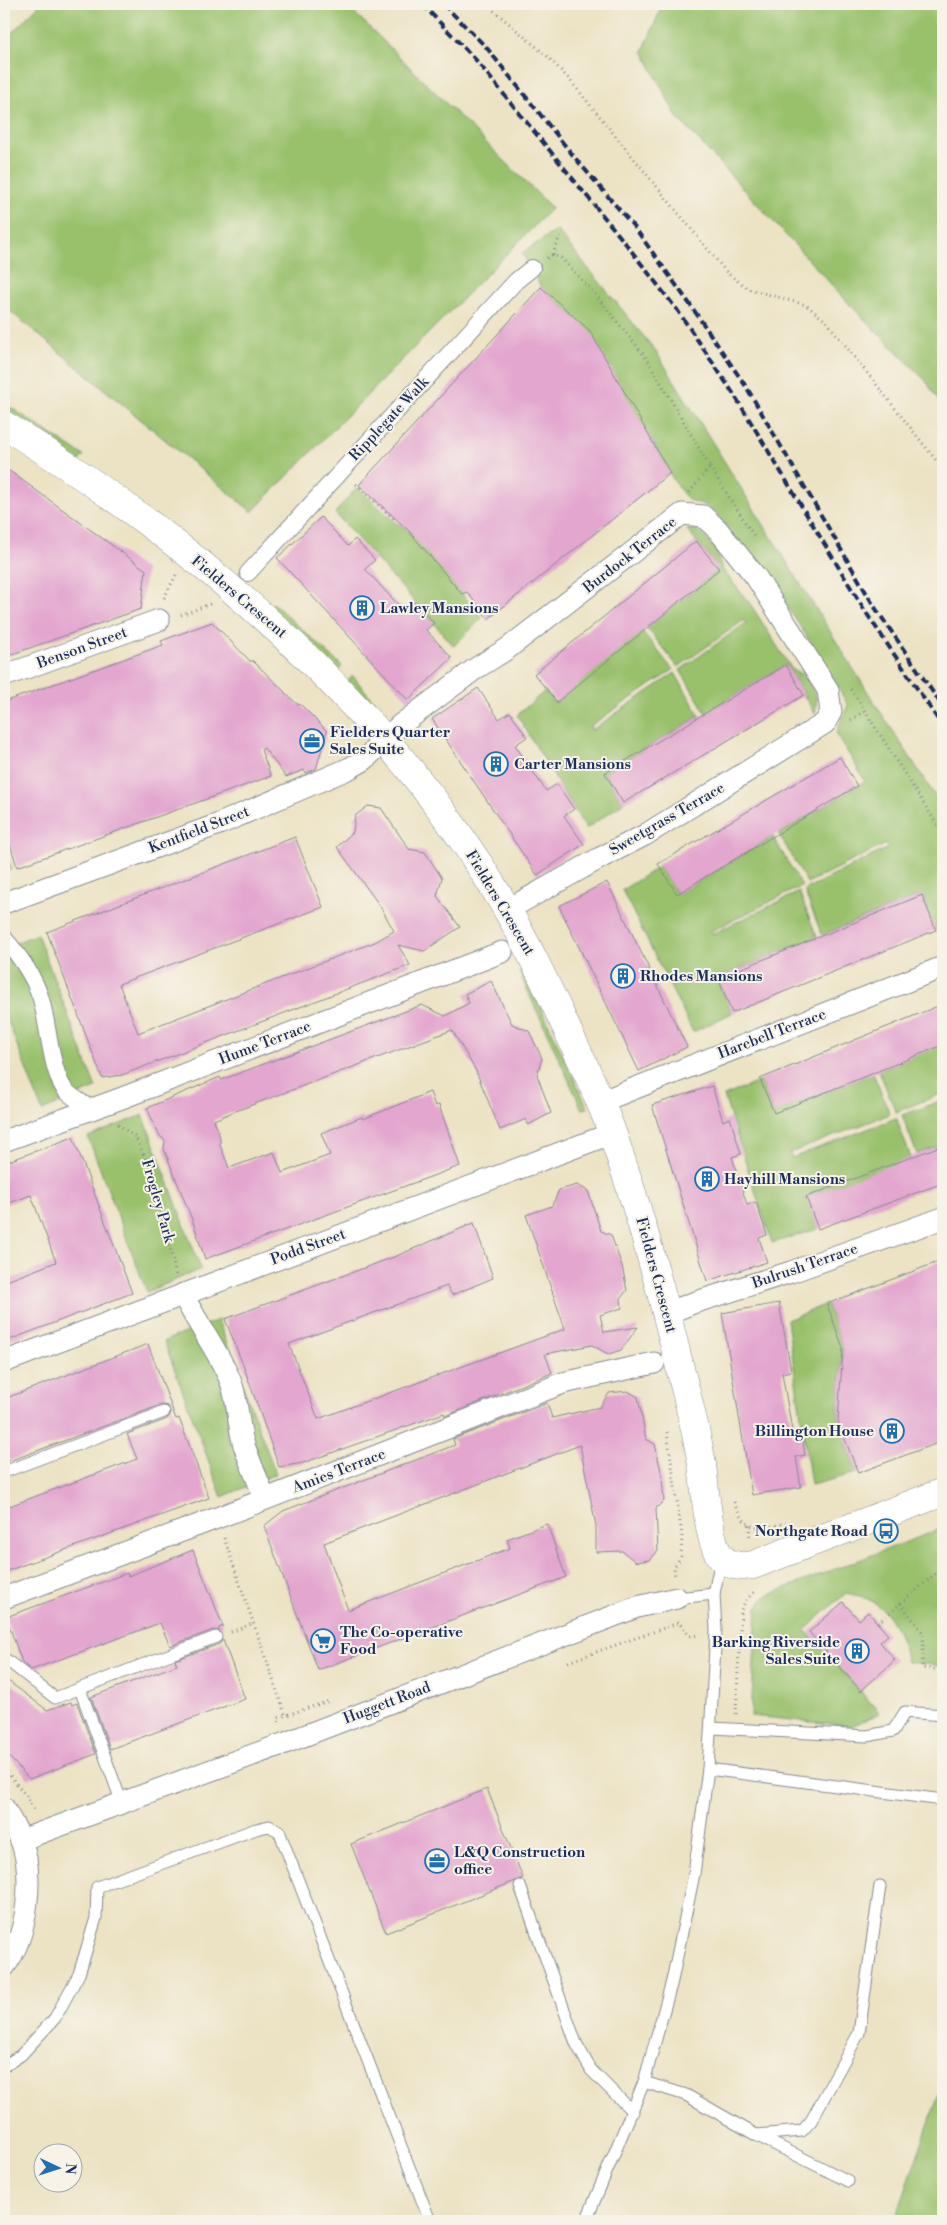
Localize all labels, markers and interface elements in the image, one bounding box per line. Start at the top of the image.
street label: Ripplegate Walk [345,372,434,465]
street label: Burdock Terrace [579,513,681,598]
street label: Fielders Crescent [187,551,291,643]
building icon: Lawley Mansions [349,595,375,621]
place label: Lawley Mansions [380,599,499,618]
street label: Benson Street [33,623,130,673]
place label: Fielders Quarter Sales Suite [330,723,451,759]
office icon: Fielders Quarter Sales Suite [299,728,325,754]
building icon: Carter Mansions [483,751,509,777]
place label: Carter Mansions [514,755,631,774]
street label: Sweetgrass Terrace [606,778,728,860]
street label: Kentfield Street [146,802,253,858]
street label: Fielders Crescent [461,847,539,960]
building icon: Rhodes Mansions [610,963,636,989]
place label: Rhodes Mansions [640,967,763,986]
street label: Harebell Terrace [715,1005,829,1063]
street label: Hume Terrace [216,1017,314,1069]
street label: Frogley Park [137,1157,179,1246]
building icon: Hayhill Mansions [694,1166,720,1192]
place label: Hayhill Mansions [724,1170,845,1189]
street label: Fielders Crescent [631,1215,681,1336]
street label: Podd Street [268,1224,349,1269]
street label: Bulrush Terrace [749,1239,860,1293]
building icon: Billington House [879,1418,905,1444]
place label: Billington House [755,1422,874,1441]
street label: Amies Terrace [289,1445,388,1498]
bus stop icon: Northgate Road [873,1518,899,1544]
place label: Northgate Road [755,1522,869,1541]
place label: The Co-operative Food [340,1623,463,1659]
supermarket icon: The Co-operative Food [310,1628,336,1654]
place label: Barking Riverside Sales Suite [712,1633,840,1669]
building icon: Barking Riverside Sales Suite [844,1638,870,1664]
street label: Huggett Road [341,1677,434,1728]
place label: L&Q Construction office [454,1843,586,1879]
office icon: L&Q Construction office [424,1848,450,1874]
north arrow [32,2142,82,2192]
text: N [61,2163,79,2175]

